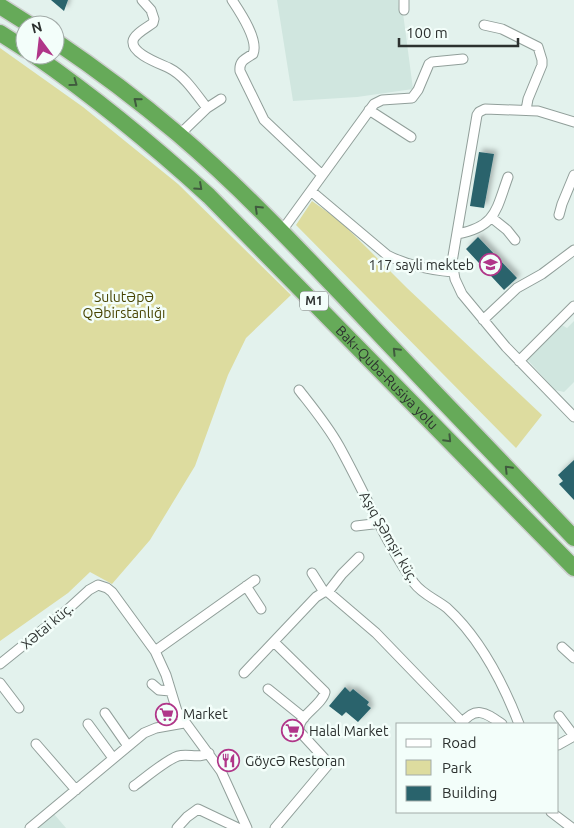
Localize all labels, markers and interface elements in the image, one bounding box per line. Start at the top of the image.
north arrow [15,15,65,65]
scale bar [399,15,518,47]
text: N [30,18,44,37]
text: 100 m [406,24,448,41]
one-way arrow [68,77,78,86]
one-way arrow [134,99,143,107]
one-way arrow [194,181,203,190]
one-way arrow [255,206,264,215]
school or university icon: 117 sayli mekteb [478,253,502,277]
place label: 117 sayli mekteb [369,257,474,273]
park label: Sulutəpə Qəbirstanlığı [83,289,165,321]
road number: M1 [300,292,328,310]
street label: Bakı-Quba-Rusiya yolu [333,322,441,433]
one-way arrow [393,348,402,357]
one-way arrow [442,434,451,443]
one-way arrow [505,465,514,474]
street label: Aşıq Şəmşir küç. [356,489,422,585]
street label: Xətai küç. [18,600,76,652]
supermarket icon: Market [155,702,179,726]
place label: Market [183,706,228,722]
supermarket icon: Halal Market [281,719,305,743]
place label: Halal Market [309,723,389,739]
legend [396,723,559,813]
text: Road [442,734,477,751]
restaurant icon: Göycə Restoran [217,749,241,773]
place label: Göycə Restoran [245,753,345,769]
text: Park [442,759,472,776]
text: Building [442,784,497,801]

